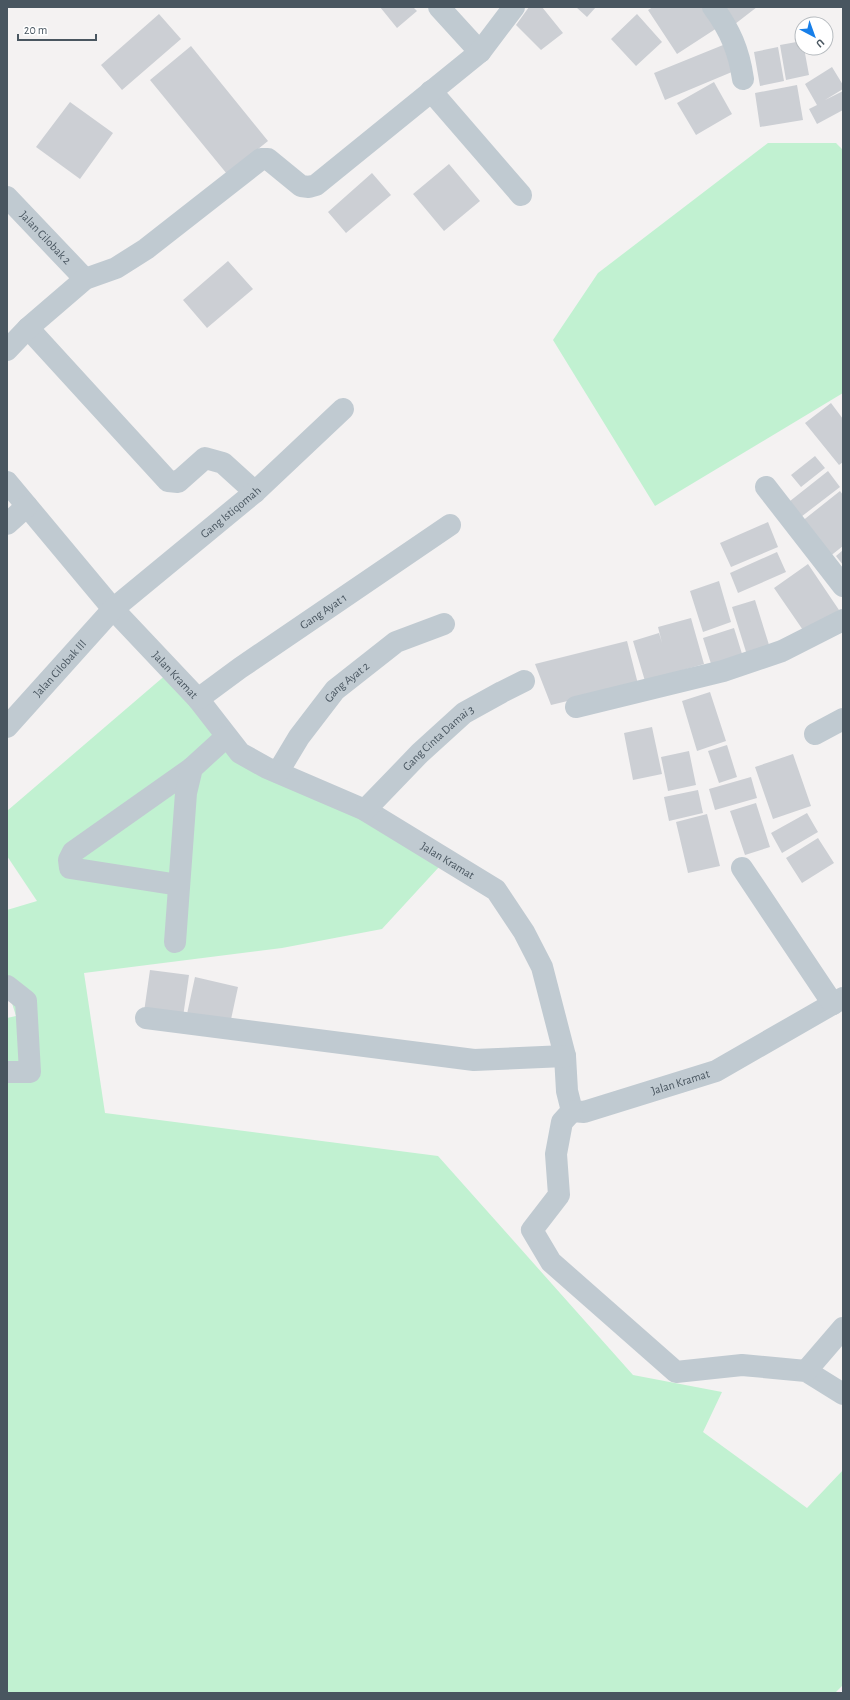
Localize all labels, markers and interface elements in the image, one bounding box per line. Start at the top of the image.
scale bar [18,16,96,42]
north arrow [794,16,834,56]
text: 20 m [24,24,47,36]
text: U [814,37,826,50]
street label: Jalan Cilobak 2 [18,209,74,267]
street label: Gang Istiqomah [198,484,263,540]
street label: Gang Ayat 1 [298,591,349,631]
street label: Jalan Cilobak III [31,637,88,699]
street label: Jalan Kramat [150,649,200,701]
street label: Gang Ayat 2 [322,659,372,704]
street label: Gang Cinta Damai 3 [400,703,476,773]
street label: Jalan Kramat [419,840,477,881]
street label: Jalan Kramat [650,1067,711,1097]

